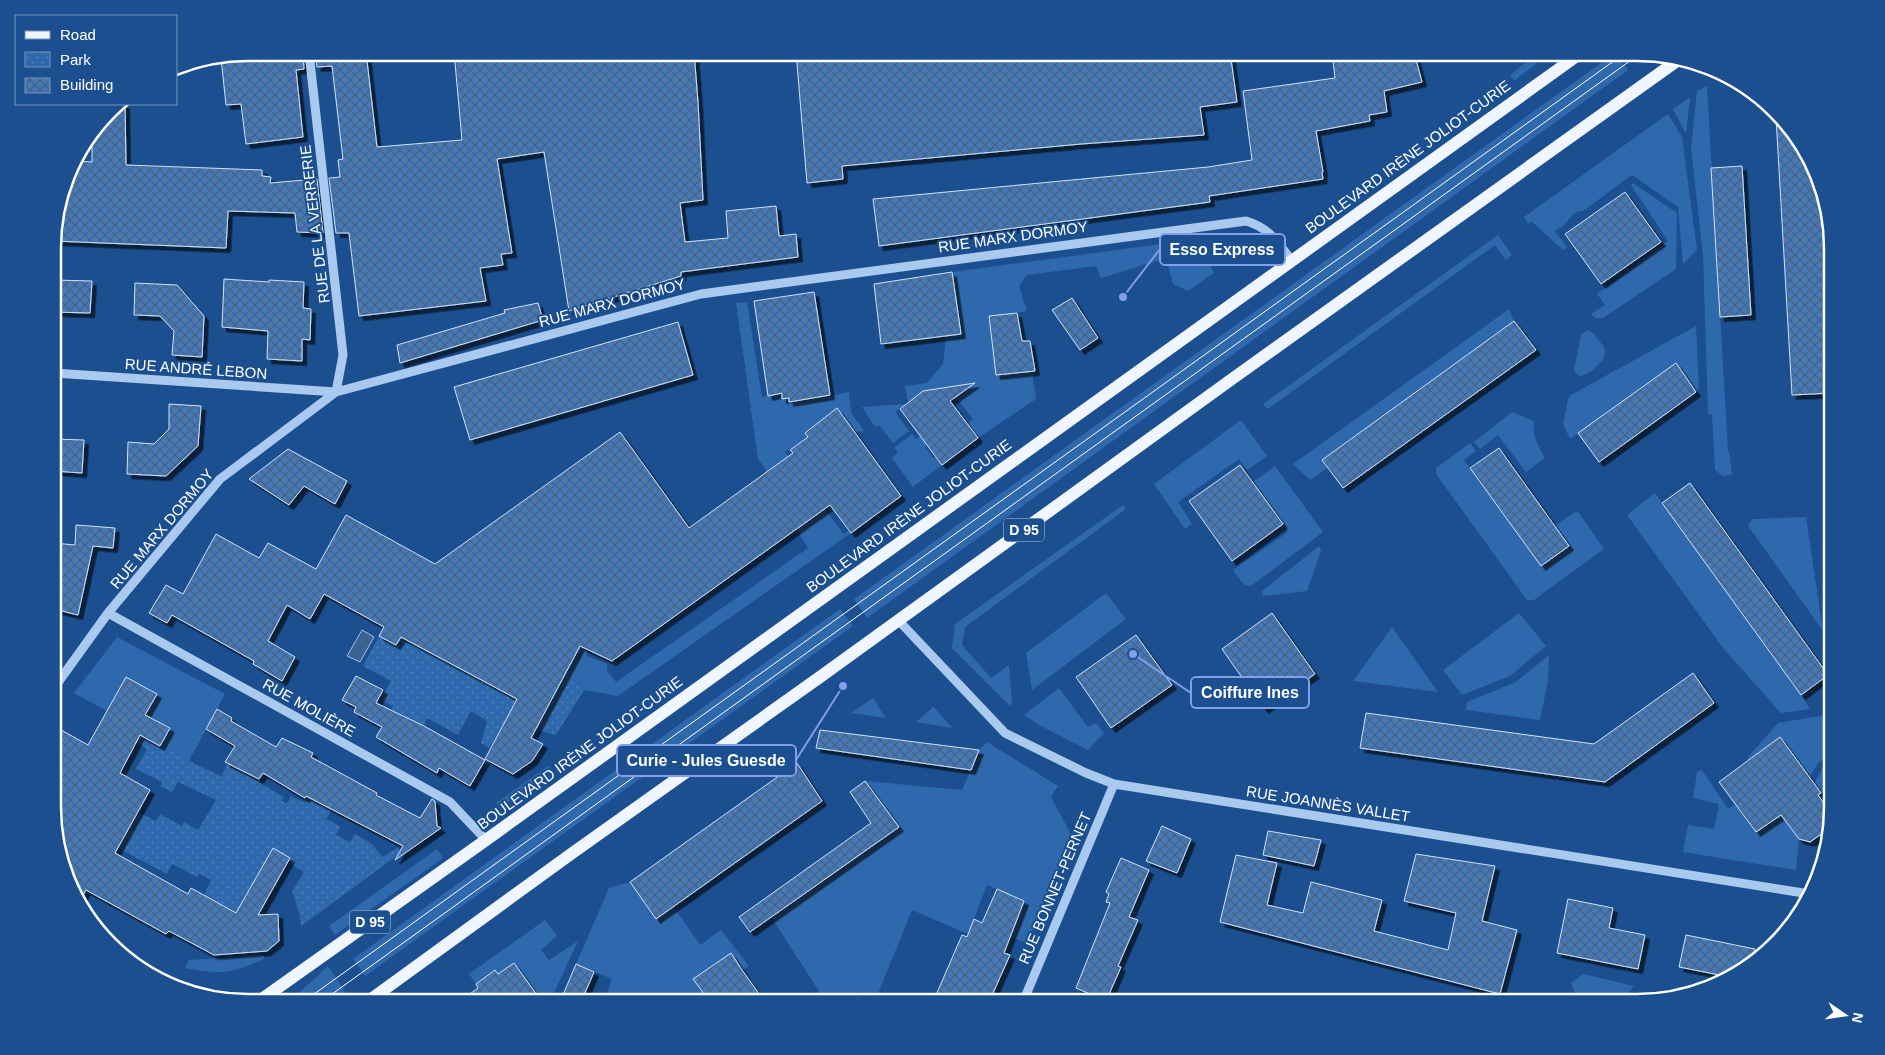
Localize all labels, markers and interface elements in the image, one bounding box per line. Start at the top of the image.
legend [15,15,178,105]
text: Road [60,26,96,43]
text: Park [60,51,91,68]
text: Building [60,76,113,93]
street label: BOULEVARD IRÈNE JOLIOT-CURIE [1302,77,1513,237]
street label: RUE DE LA VERRERIE [296,144,333,304]
street label: RUE MARX DORMOY [937,218,1089,255]
callout: Esso Express [1160,234,1285,265]
text: Esso Express [1170,241,1275,258]
street label: RUE MARX DORMOY [537,275,687,330]
street label: RUE ANDRÉ LEBON [124,355,268,382]
street label: BOULEVARD IRÈNE JOLIOT-CURIE [803,436,1014,596]
street label: RUE MARX DORMOY [107,465,217,592]
road number: D 95 [1004,518,1044,542]
street label: BOULEVARD IRÈNE JOLIOT-CURIE [474,673,685,833]
street label: RUE MOLIÈRE [260,675,359,740]
callout: Coiffure Ines [1191,677,1309,708]
text: Coiffure Ines [1201,684,1299,701]
callout: Curie - Jules Guesde [617,745,796,776]
text: Curie - Jules Guesde [626,752,786,769]
street label: RUE JOANNÈS VALLET [1245,782,1411,825]
street label: RUE BONNET-PERNET [1015,809,1094,966]
road number: D 95 [350,910,390,934]
north arrow [1820,990,1870,1040]
text: N [1849,1011,1867,1025]

